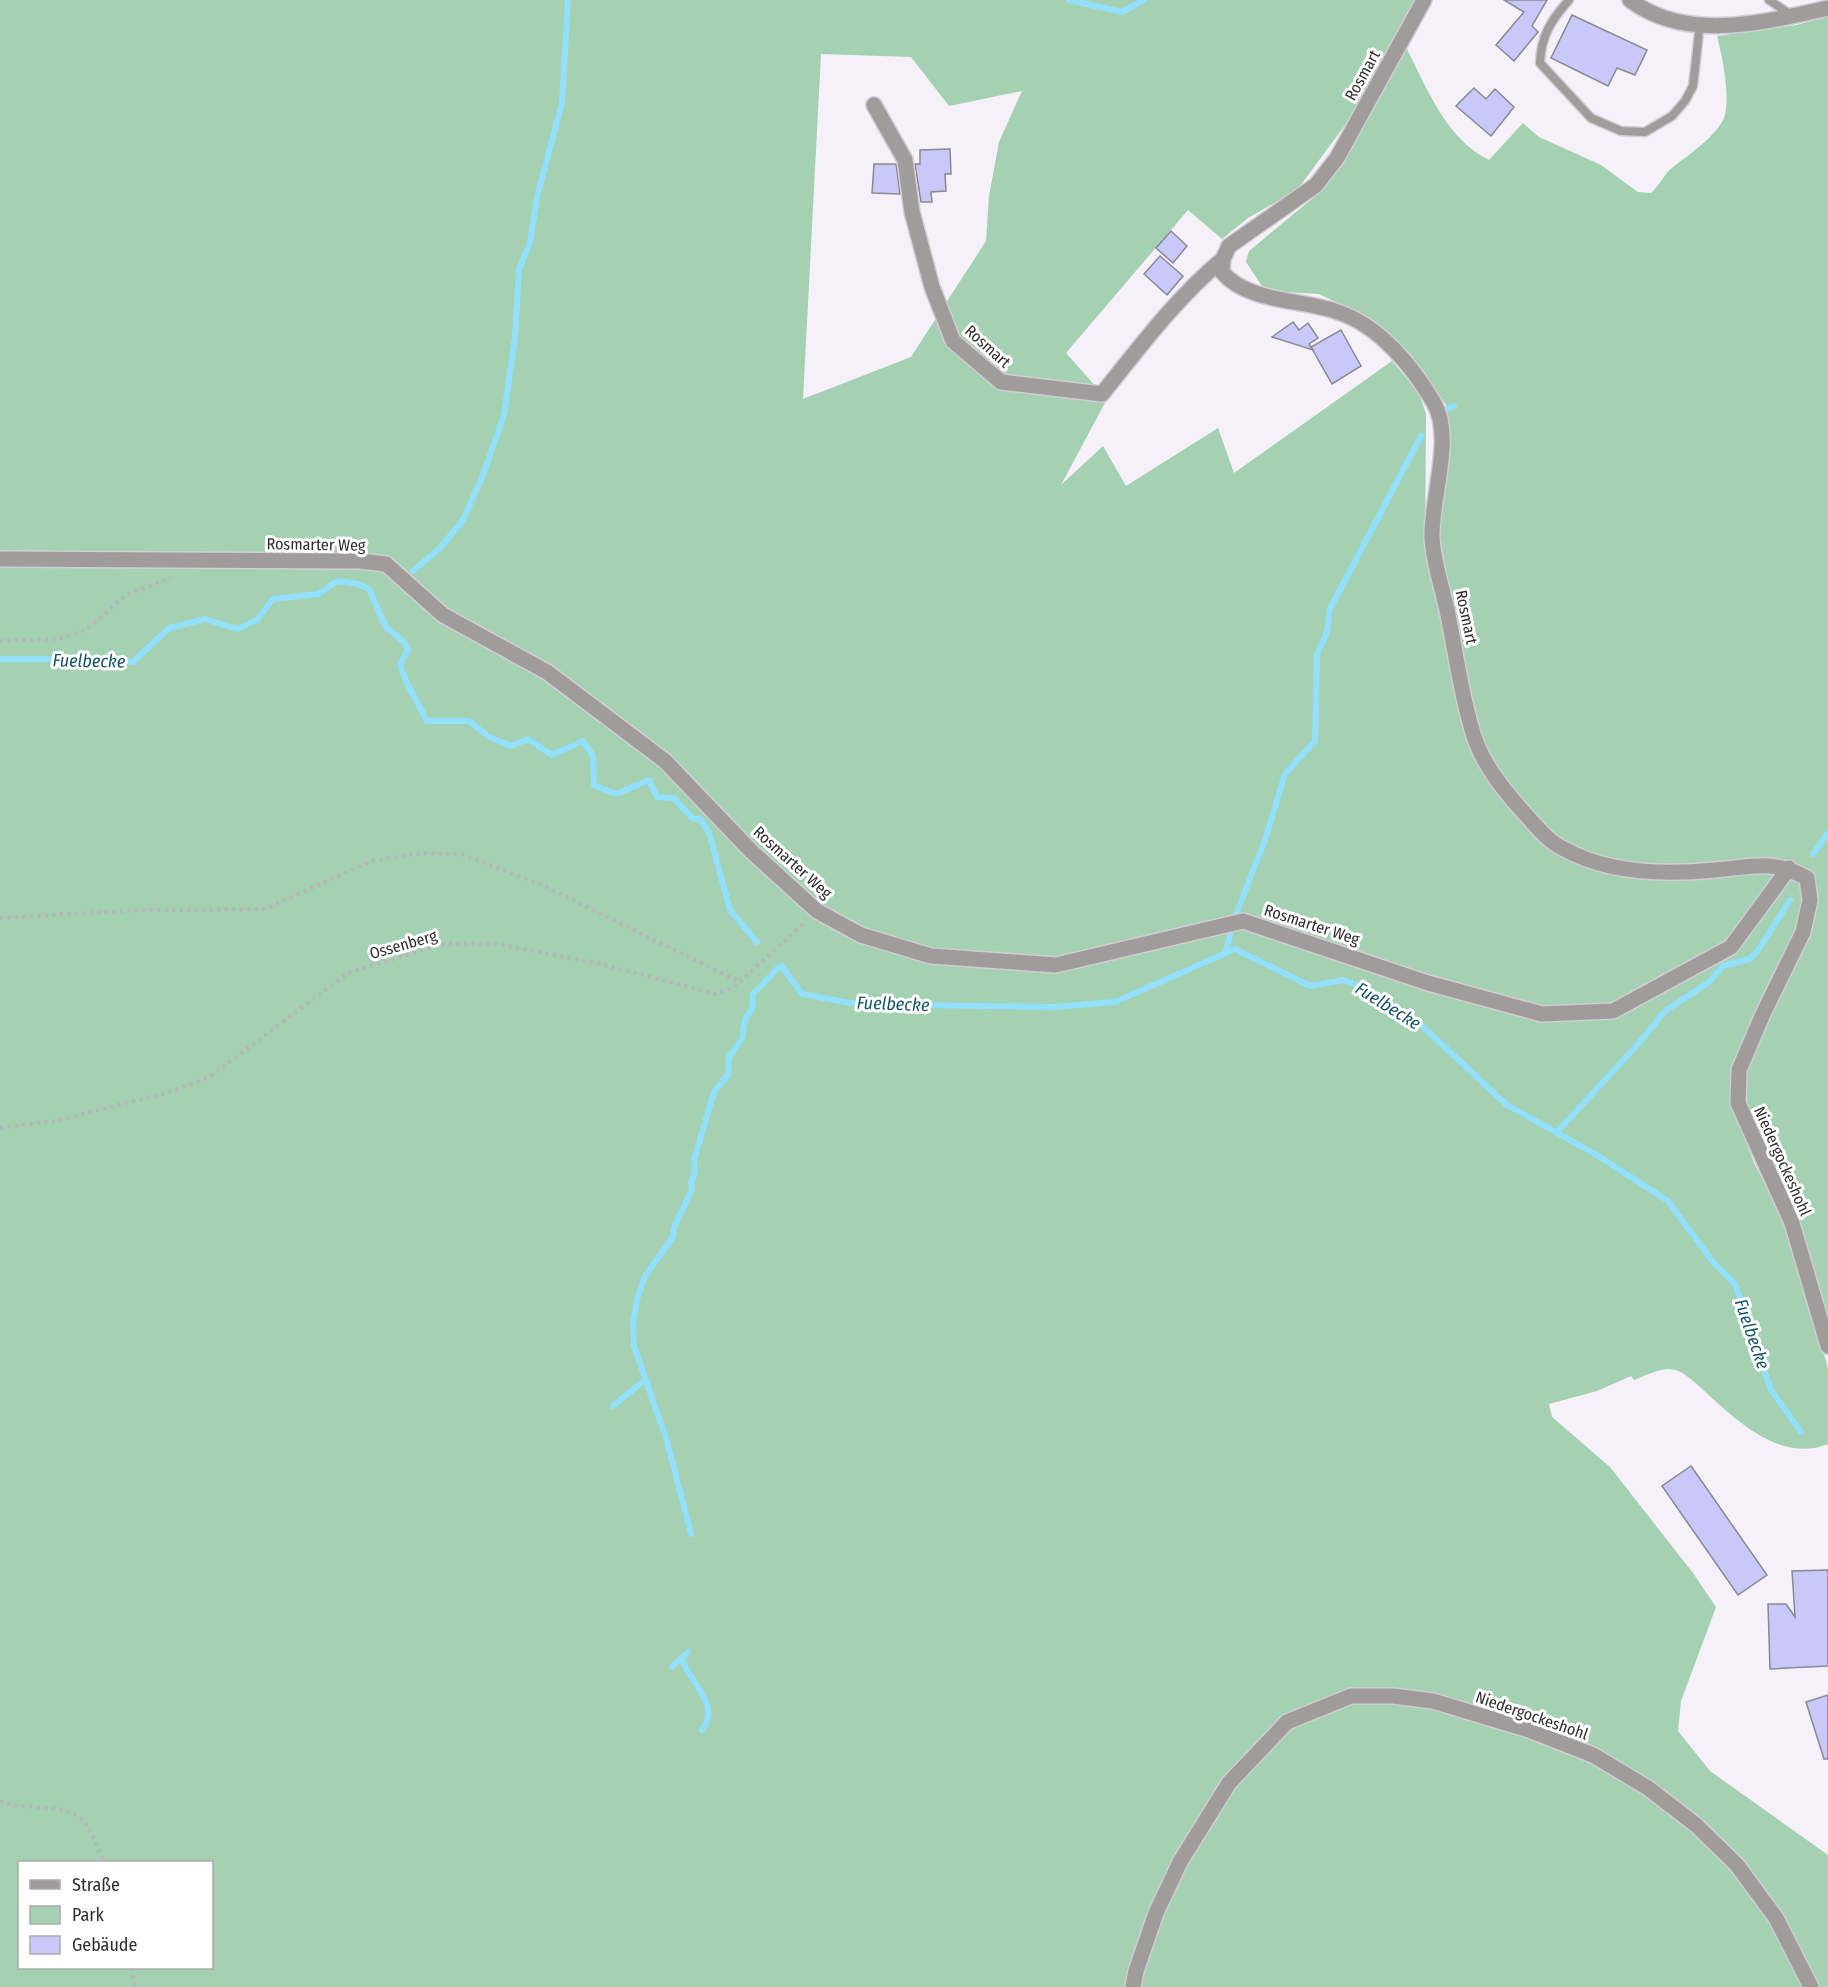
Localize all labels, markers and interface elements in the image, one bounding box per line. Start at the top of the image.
street label: Rosmart [1341,46,1384,104]
street label: Rosmart [961,321,1015,372]
street label: Rosmarter Weg [266,534,366,555]
street label: Rosmart [1452,588,1482,647]
water label: Fuelbecke [52,649,126,673]
street label: Rosmarter Weg [750,822,836,903]
street label: Rosmarter Weg [1262,900,1362,949]
street label: Ossenberg [367,926,439,963]
water label: Fuelbecke [1351,977,1425,1035]
water label: Fuelbecke [856,992,930,1016]
street label: Niedergockeshohl [1750,1104,1815,1219]
water label: Fuelbecke [1730,1296,1774,1372]
street label: Niedergockeshohl [1473,1687,1591,1744]
legend [18,1861,213,1969]
text: Straße [72,1874,120,1896]
text: Park [72,1904,105,1926]
text: Gebäude [72,1934,138,1956]

